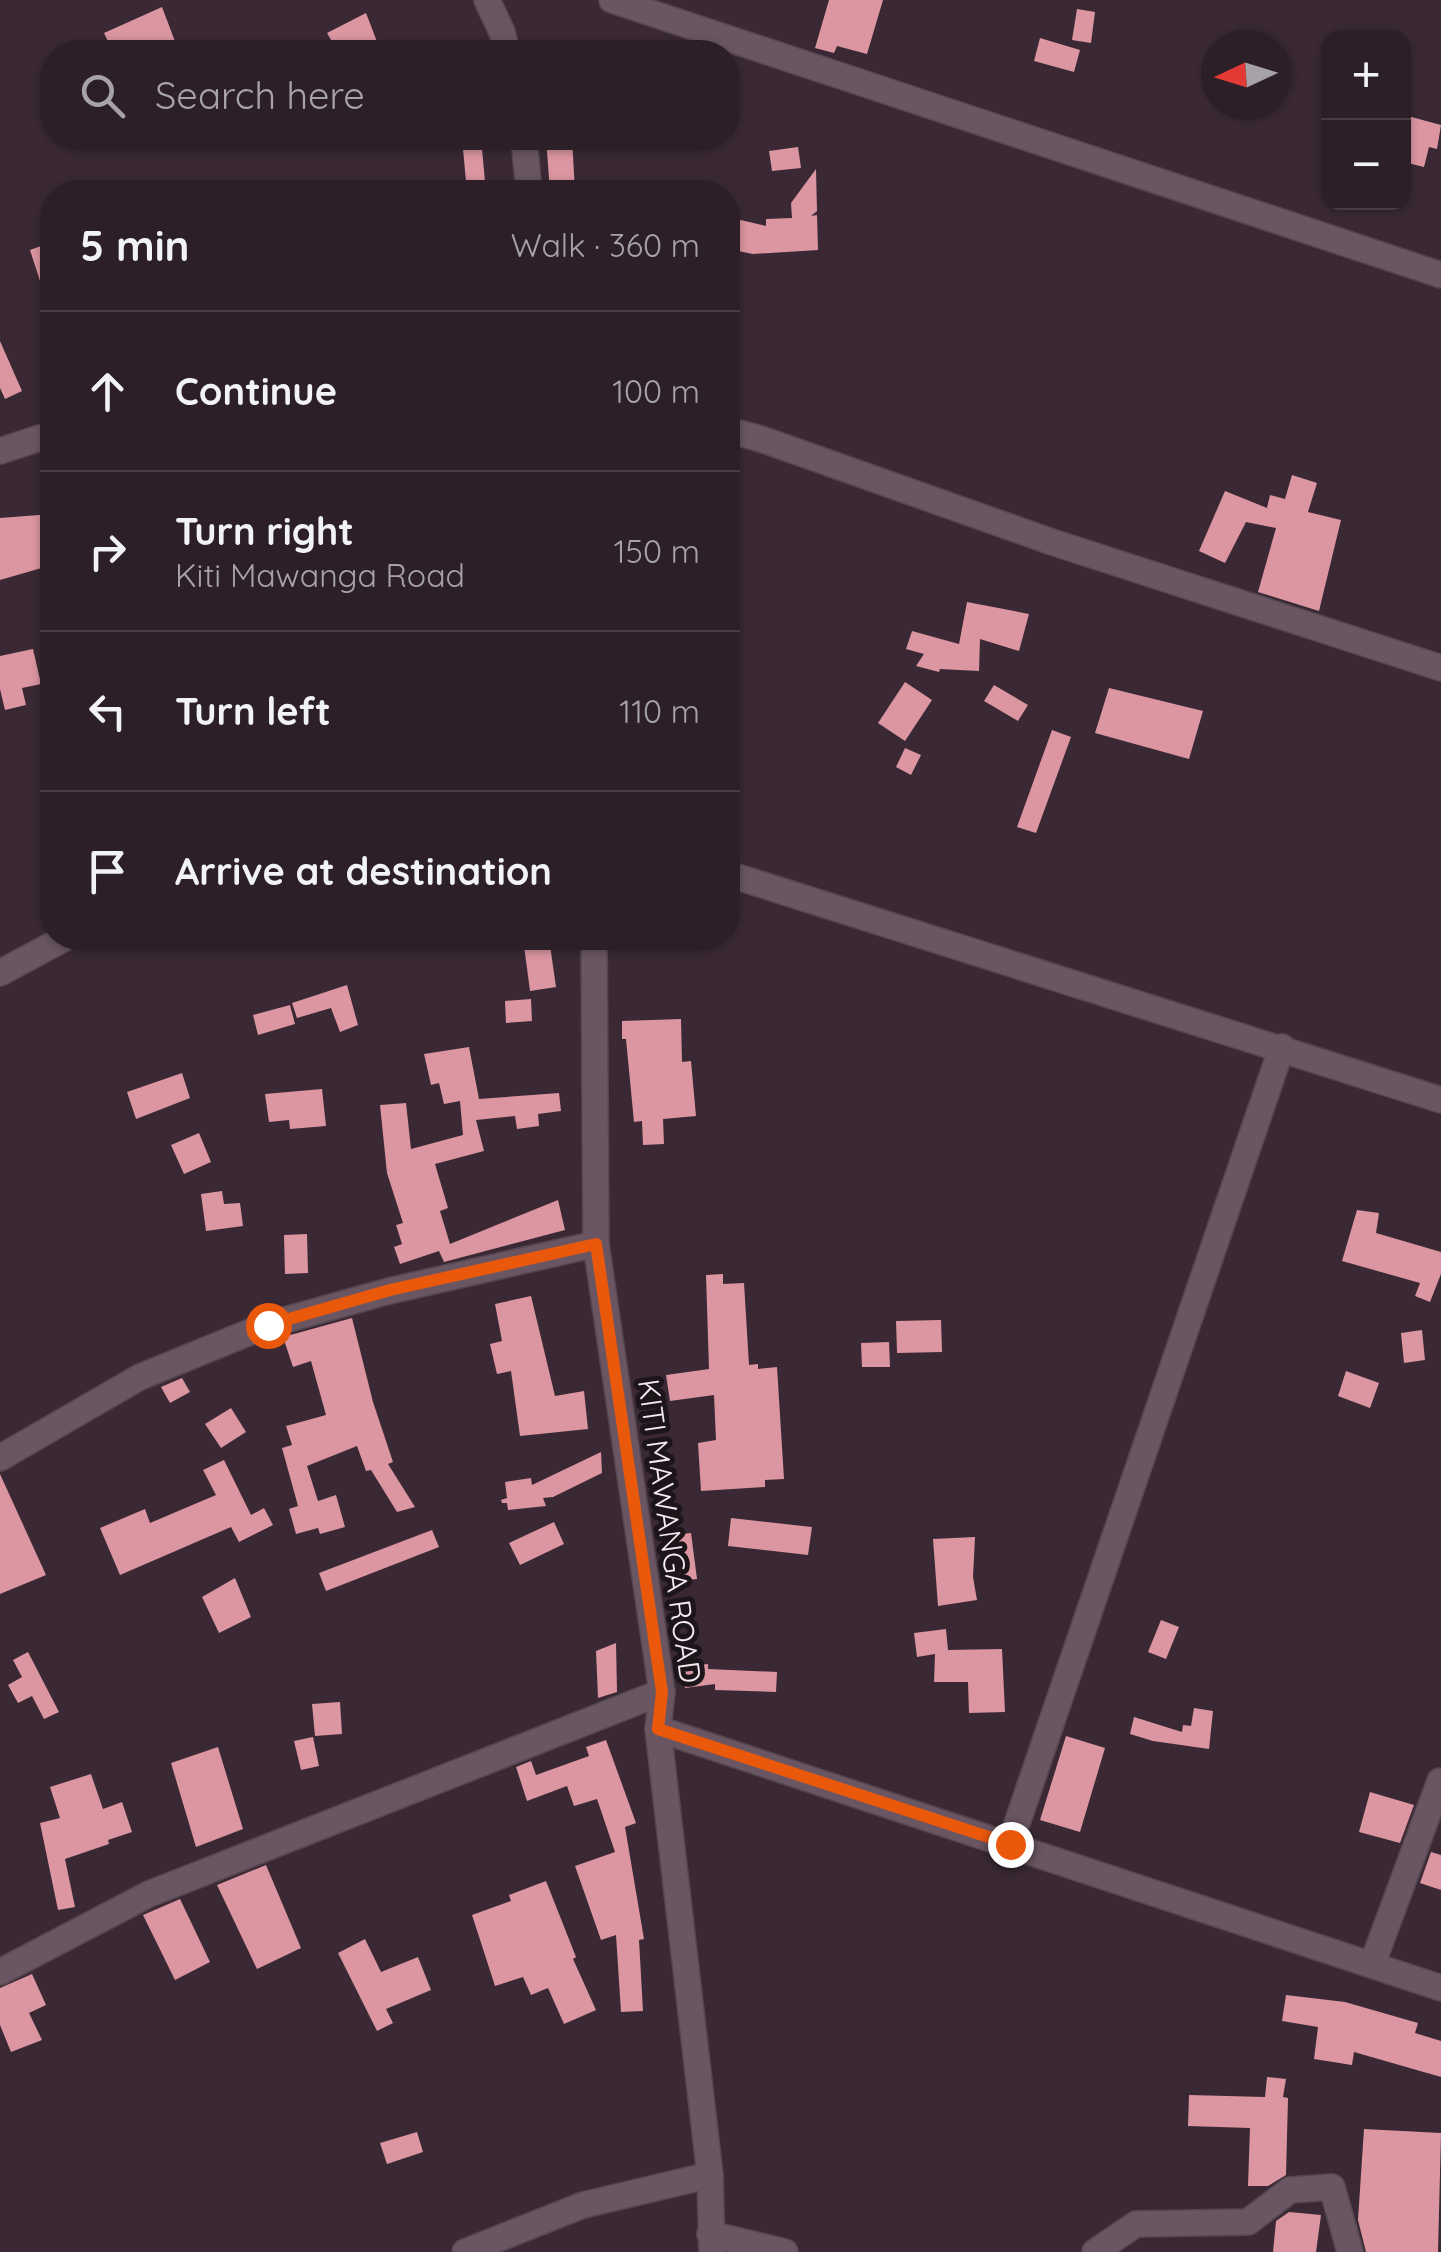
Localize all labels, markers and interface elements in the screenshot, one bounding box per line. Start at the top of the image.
north arrow [1201,30,1291,120]
map controls [1321,30,1411,210]
button: + [1321,30,1411,120]
search box [40,40,740,150]
icon: search [75,68,130,123]
text: Search here [155,71,365,119]
button: − [1321,120,1411,210]
text: 5 min [80,219,190,272]
text: Walk · 360 m [511,225,700,265]
icon: ahead [80,364,135,419]
text: Continue [175,367,337,415]
text: 100 m [612,371,700,411]
text: Turn right [175,507,354,555]
icon: right [80,524,135,579]
text: 150 m [614,531,700,571]
text: Kiti Mawanga Road [175,555,465,595]
icon: left [80,684,135,739]
text: Turn left [175,687,331,735]
text: 110 m [619,691,700,731]
icon: arrive [80,844,135,899]
text: Arrive at destination [175,847,552,895]
route start [246,1303,292,1349]
street label: KITI MAWANGA ROAD [630,1376,710,1686]
route end [988,1822,1034,1868]

